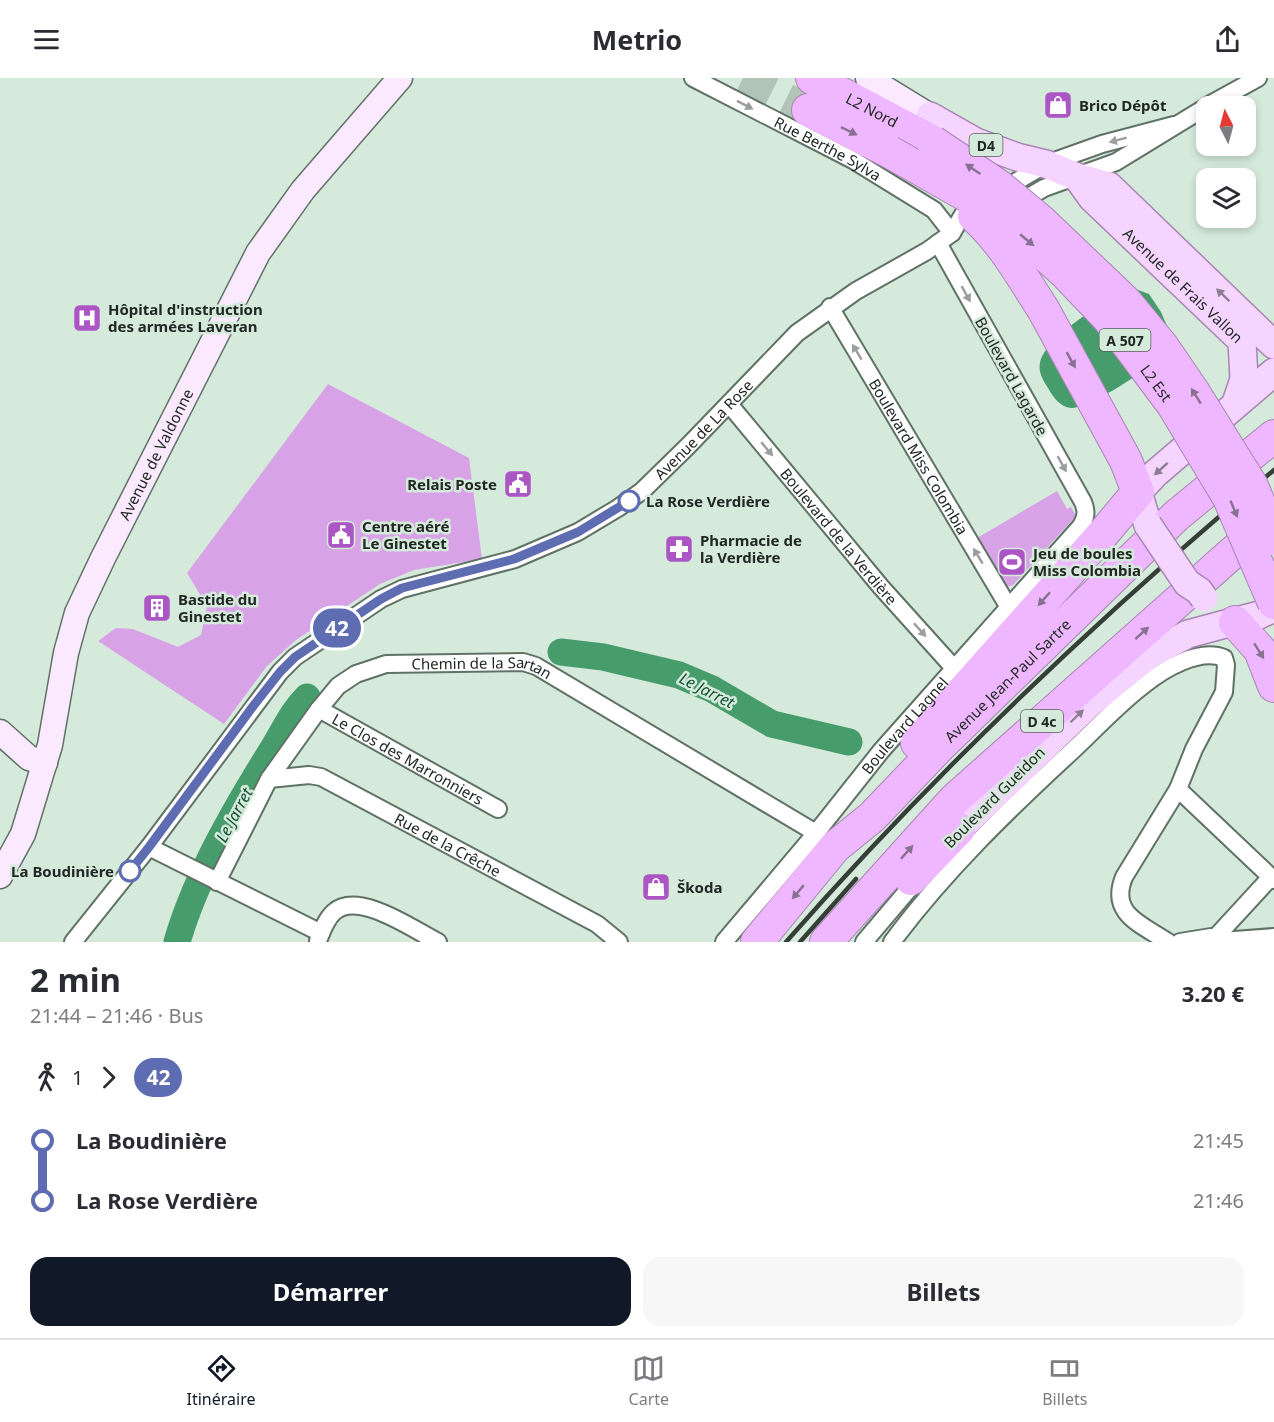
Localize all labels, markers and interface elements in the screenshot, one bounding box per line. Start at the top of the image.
text: Metrio [592,21,682,58]
icon: menu [30,23,63,56]
icon: share [1211,23,1244,56]
street label: L2 Nord [843,88,902,132]
shop icon: Brico Dépôt [1042,89,1074,121]
place label: Brico Dépôt [1079,95,1167,115]
north arrow [1196,96,1256,156]
map controls [1196,96,1256,228]
one-way arrow [736,100,753,110]
street label: Rue Berthe Sylva [771,111,885,185]
one-way arrow [840,125,858,135]
road number: D4 [970,134,1002,156]
one-way arrow [1108,135,1127,145]
one-way arrow [964,163,981,174]
button: layers [1196,168,1256,228]
street label: Avenue de Frais Vallon [1119,223,1248,347]
one-way arrow [1019,233,1034,246]
one-way arrow [961,286,971,303]
one-way arrow [1215,288,1230,302]
place label: Hôpital d'instruction des armées Laveran [108,299,263,336]
hospital icon: Hôpital d'instruction des armées Laveran [71,302,103,334]
street label: Boulevard Lagarde [971,313,1053,439]
road number: A 507 [1100,329,1150,351]
one-way arrow [851,344,862,360]
one-way arrow [1066,352,1076,369]
street label: L2 Est [1136,360,1177,406]
street label: Avenue de La Rose [650,375,757,484]
street label: Boulevard Miss Colombia [865,375,973,538]
street label: Avenue de Valdonne [114,385,197,523]
one-way arrow [1191,388,1202,404]
one-way arrow [760,441,773,457]
one-way arrow [1057,456,1067,473]
one-way arrow [1154,462,1169,475]
street label: Boulevard de la Verdière [776,464,902,609]
public building icon: Relais Poste [502,468,534,500]
place label: Relais Poste [407,474,497,494]
marker: La Rose Verdière [618,490,640,512]
place label: La Rose Verdière [646,491,770,511]
one-way arrow [1229,501,1239,519]
place label: Centre aéré Le Ginestet [362,516,449,553]
public building icon: Centre aéré Le Ginestet [325,519,357,551]
place label: Pharmacie de la Verdière [700,530,802,567]
pharmacy icon: Pharmacie de la Verdière [663,533,695,565]
place label: Jeu de boules Miss Colombia [1031,543,1141,580]
sports icon: Jeu de boules Miss Colombia [996,546,1028,578]
one-way arrow [974,547,984,564]
place label: Bastide du Ginestet [178,589,257,626]
one-way arrow [1038,591,1051,606]
building icon: Bastide du Ginestet [141,592,173,624]
line badge: 42 [310,608,364,648]
text: 42 [325,614,349,642]
street label: Avenue Jean-Paul Sartre [940,614,1075,746]
one-way arrow [913,622,926,637]
one-way arrow [1134,627,1149,640]
one-way arrow [1253,643,1264,660]
street label: Chemin de la Sartan [411,652,556,683]
water label: Le Jarret [676,667,739,713]
street label: Boulevard Lagnel [857,673,952,778]
street label: Le Clos des Marronniers [329,709,487,809]
one-way arrow [1070,709,1084,723]
road number: D 4c [1021,710,1063,732]
street label: Boulevard Gueidon [939,742,1049,852]
water label: Le Jarret [210,783,258,846]
street label: Rue de la Crêche [391,808,504,881]
one-way arrow [900,845,913,860]
marker: La Boudinière [119,860,141,882]
place label: La Boudinière [11,861,114,881]
shop icon: Škoda [640,871,672,903]
place label: Škoda [677,877,722,897]
one-way arrow [792,884,805,899]
text: 2 min [30,957,121,1002]
text: 3.20 € [1182,978,1244,1008]
text: 21:44 – 21:46 · Bus [30,1002,203,1029]
icon: walk [30,1061,63,1094]
icon: forward [92,1061,125,1094]
text: 42 [146,1063,170,1091]
text: 1 [72,1064,83,1091]
text: La Boudinière [76,1125,227,1155]
text: 21:45 [1193,1127,1244,1154]
text: La Rose Verdière [76,1185,258,1215]
text: 21:46 [1193,1187,1244,1214]
button: Démarrer [30,1257,631,1326]
button: Billets [643,1257,1244,1326]
tab: Itinéraire [187,1352,256,1410]
tab: Carte [629,1352,669,1410]
tab: Billets [1042,1352,1087,1410]

